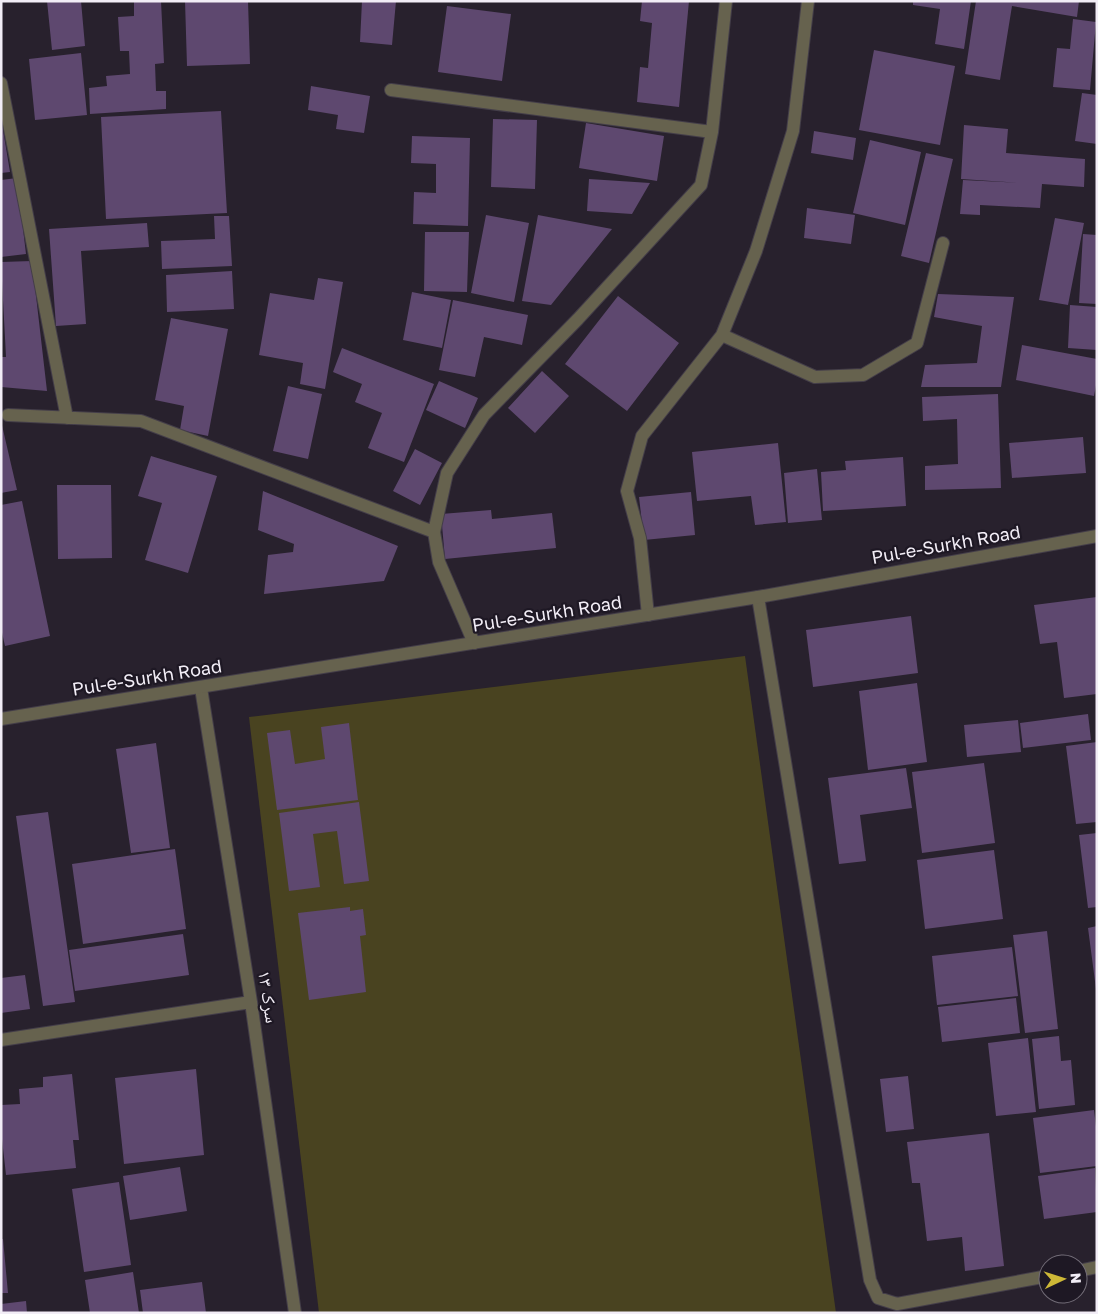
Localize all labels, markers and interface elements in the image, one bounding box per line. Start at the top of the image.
street label: Pul-e-Surkh Road [870,520,1022,568]
street label: Pul-e-Surkh Road [470,590,623,636]
street label: Pul-e-Surkh Road [70,654,223,700]
street label: سرک ۱۳ [254,969,284,1025]
north arrow [1038,1254,1088,1304]
text: N [1068,1272,1085,1284]

